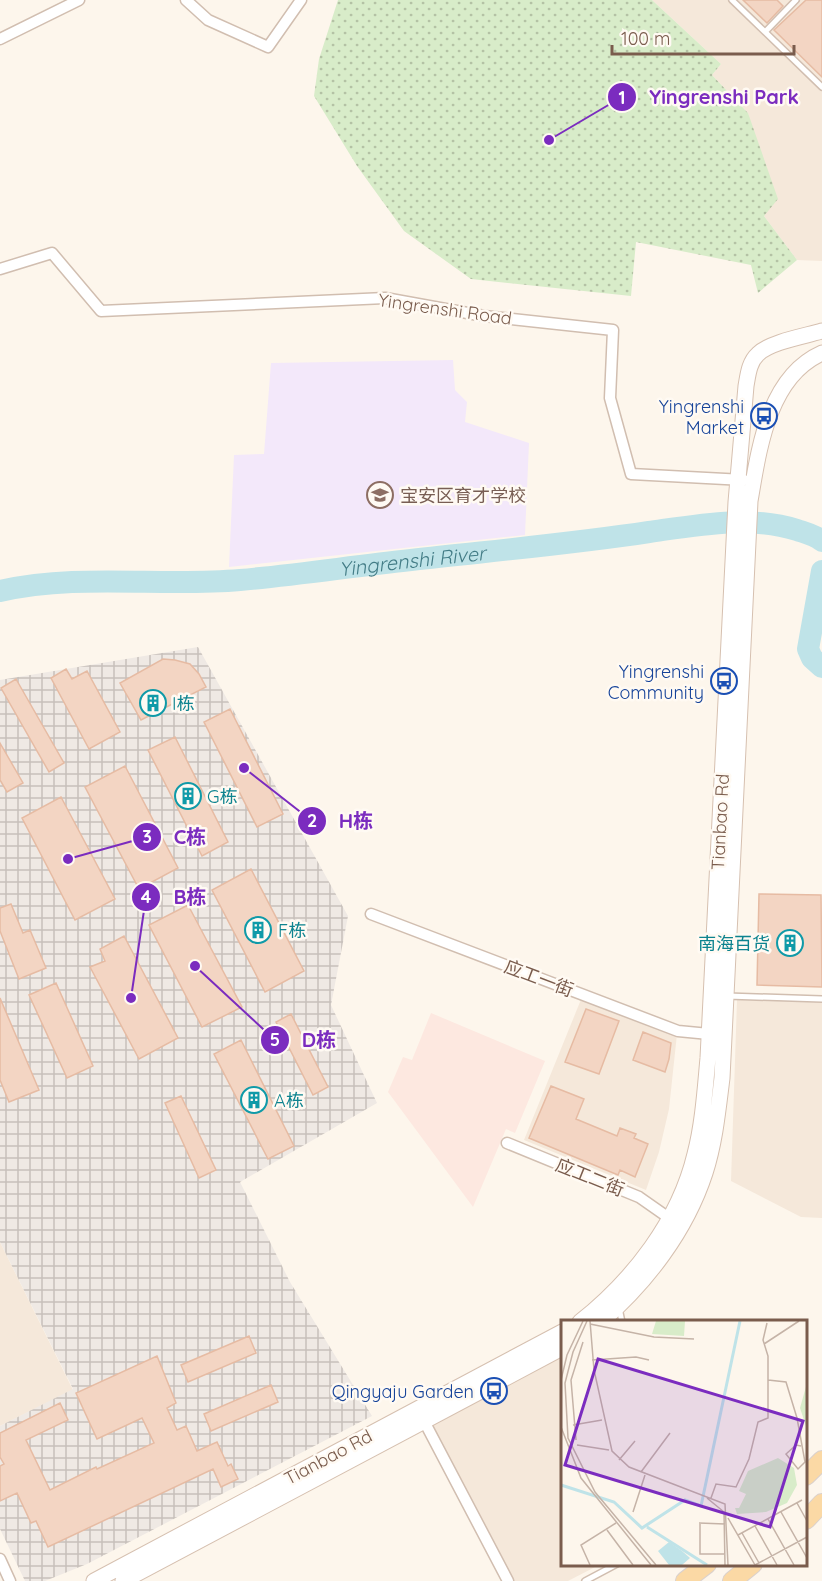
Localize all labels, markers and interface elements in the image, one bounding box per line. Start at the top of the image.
scale bar [612,18,794,56]
text: 100 m [621,27,670,50]
callout: Yingrenshi Park [607,78,811,116]
text: Yingrenshi Park [649,84,799,109]
text: 1 [618,86,626,109]
street label: Yingrenshi Road [377,288,513,330]
place label: Yingrenshi Market [659,395,744,439]
bus stop icon: Yingrenshi Market [749,401,779,431]
school or university icon: 宝安区育才学校 [365,480,395,510]
place label: 宝安区育才学校 [400,484,526,507]
water label: Yingrenshi River [337,539,489,581]
place label: Yingrenshi Community [608,660,704,704]
bus stop icon: Yingrenshi Community [709,666,739,696]
building icon: I栋 [138,688,168,718]
place label: I栋 [172,692,195,715]
street label: Tianbao Rd [706,773,734,871]
building icon: G栋 [173,781,203,811]
place label: G栋 [207,785,238,808]
callout: H栋 [297,802,385,840]
text: H栋 [339,808,373,833]
text: 2 [307,809,317,832]
callout: C栋 [132,818,218,856]
text: C栋 [174,824,206,849]
text: 3 [142,825,152,848]
callout: B栋 [131,878,218,916]
text: B栋 [173,884,207,909]
text: 4 [141,885,152,908]
building icon: F栋 [243,915,273,945]
place label: F栋 [278,919,306,942]
building icon: 南海百货 [775,928,805,958]
place label: 南海百货 [698,932,770,955]
street label: 应工一街 [501,954,577,1002]
callout: D栋 [260,1021,349,1059]
text: D栋 [302,1027,336,1052]
text: 5 [270,1028,280,1051]
building icon: A栋 [239,1085,269,1115]
place label: A栋 [274,1089,304,1112]
street label: 应工二街 [552,1153,628,1201]
inset map [561,1320,807,1566]
bus stop icon: Qingyaju Garden [479,1376,509,1406]
place label: Qingyaju Garden [332,1380,474,1403]
street label: Tianbao Rd [280,1424,376,1490]

